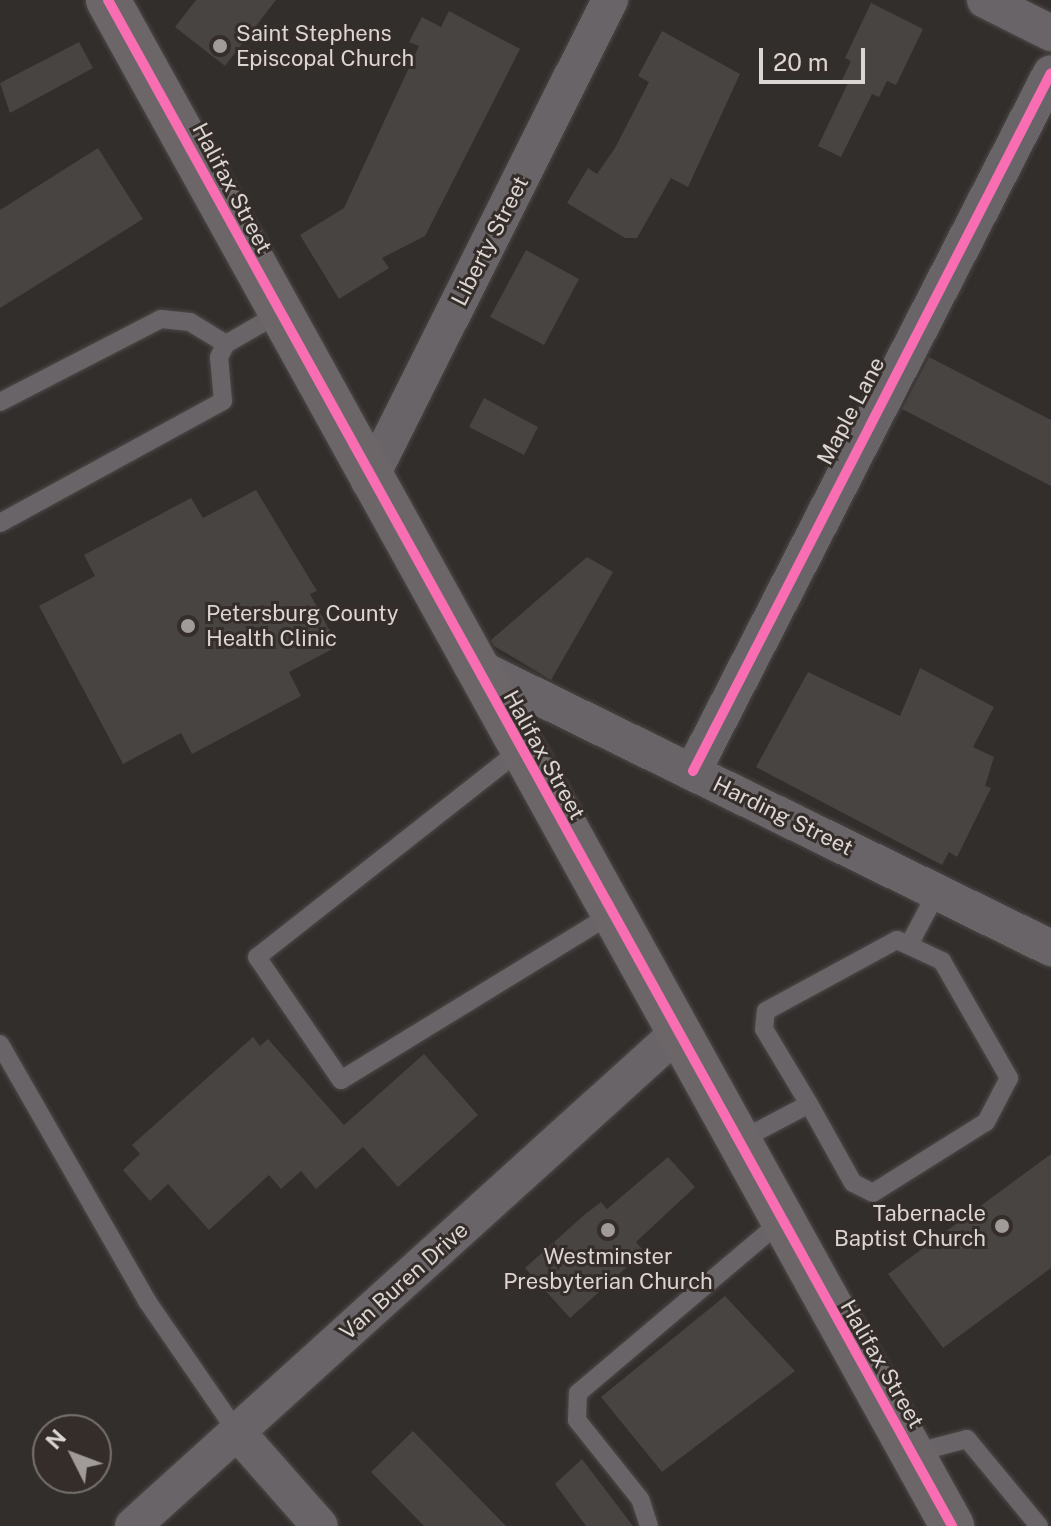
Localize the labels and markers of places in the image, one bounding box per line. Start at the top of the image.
place label: Saint Stephens Episcopal Church [236,20,414,72]
marker: Saint Stephens Episcopal Church [211,37,229,55]
place label: Petersburg County Health Clinic [206,600,398,652]
marker: Petersburg County Health Clinic [177,615,199,637]
place label: Tabernacle Baptist Church [834,1200,986,1252]
marker: Tabernacle Baptist Church [993,1217,1011,1235]
marker: Westminster Presbyterian Church [599,1221,617,1239]
place label: Westminster Presbyterian Church [503,1243,713,1294]

